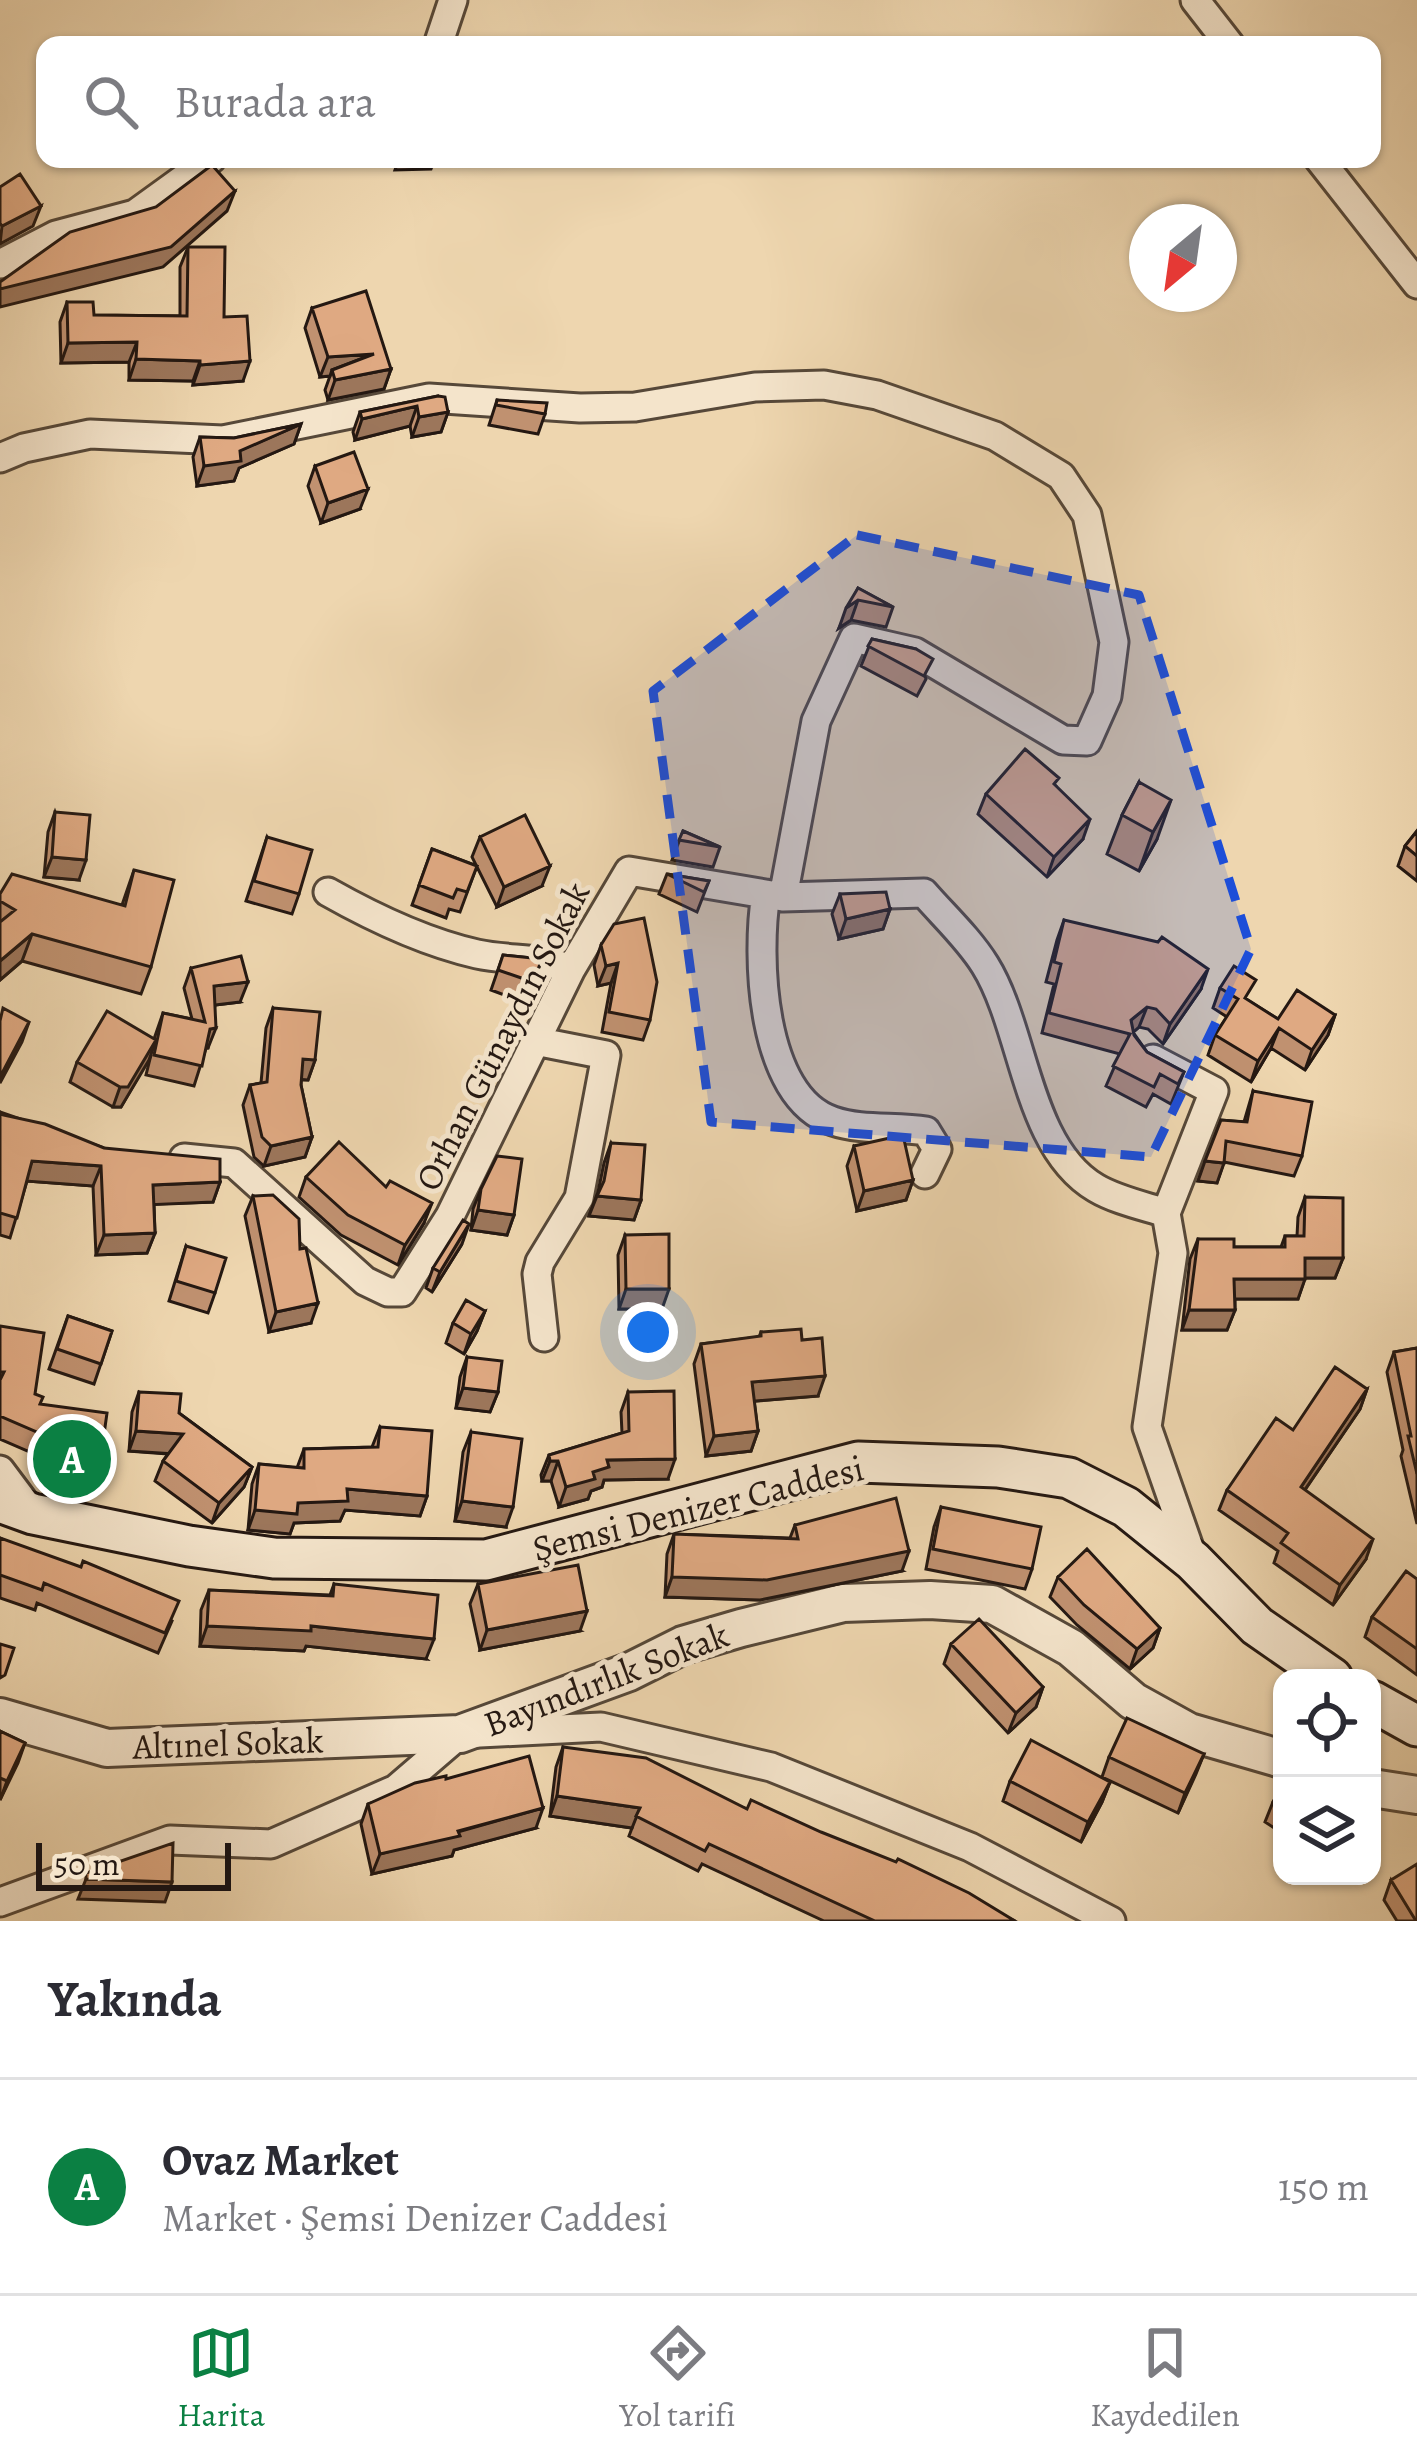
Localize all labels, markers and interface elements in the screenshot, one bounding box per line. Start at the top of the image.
search box [36,36,1381,168]
icon: search [78,69,144,135]
text: Burada ara [174,71,376,133]
north arrow [1129,204,1237,312]
street label: Orhan Günaydın Sokak [403,873,601,1199]
your location [618,1302,678,1362]
pin: A [33,1414,111,1504]
street label: Şemsi Denizer Caddesi [527,1443,869,1573]
street label: Bayındırlık Sokak [476,1610,736,1748]
map controls [1273,1669,1381,1885]
button: locate [1273,1669,1381,1777]
street label: Altınel Sokak [131,1715,324,1771]
button: layers [1273,1777,1381,1885]
scale bar [36,1837,231,1890]
text: 50 m [54,1841,120,1886]
text: Yakında [48,1964,222,2034]
text: Ovaz Market [162,2129,399,2191]
text: A [75,2160,99,2213]
text: 150 m [1278,2160,1369,2213]
text: Market · Şemsi Denizer Caddesi [162,2191,668,2244]
tab: Harita [177,2320,265,2437]
tab: Yol tarifi [620,2320,735,2437]
tab: Kaydedilen [1090,2320,1240,2437]

